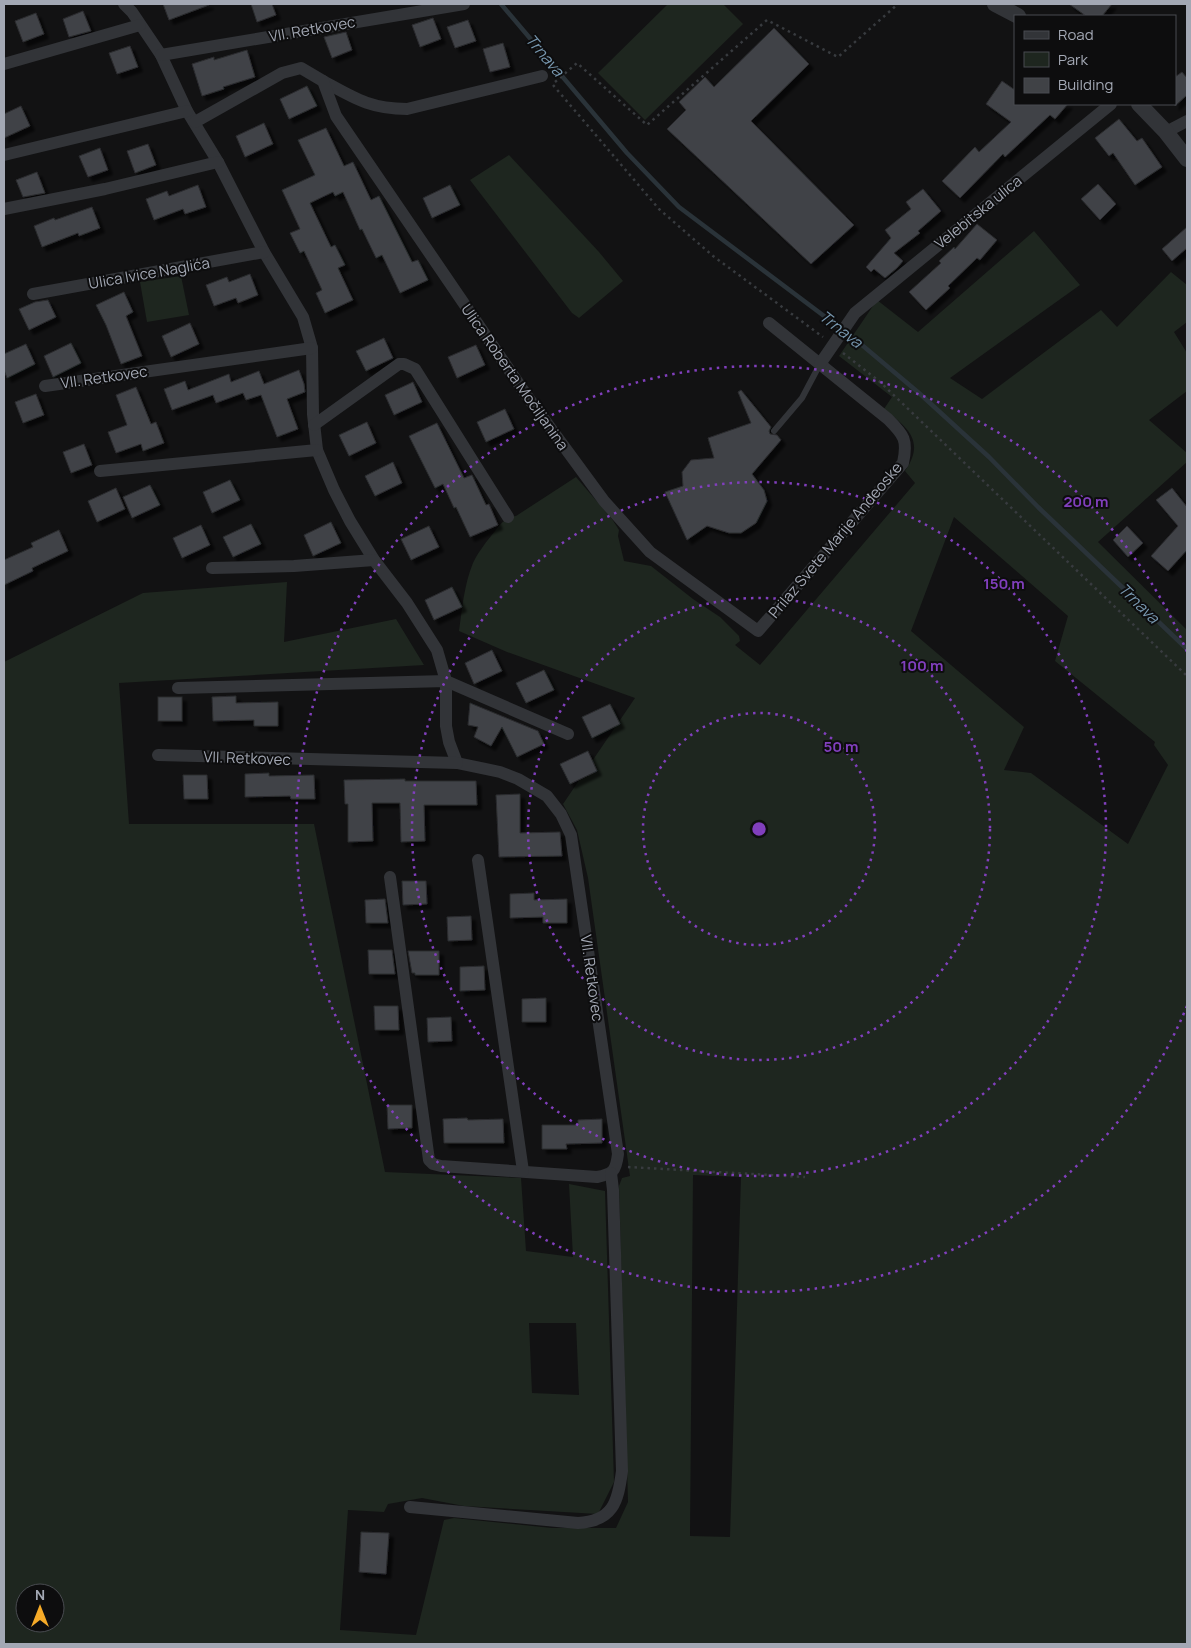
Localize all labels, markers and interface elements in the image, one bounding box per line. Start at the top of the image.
street label: VII. Retkovec [267,11,357,47]
legend [1014,15,1176,105]
text: Road [1058,24,1094,45]
water label: Trnava [521,29,570,82]
text: Park [1058,49,1088,70]
text: Building [1058,74,1113,95]
street label: Velebitska ulica [930,170,1026,254]
street label: Ulica Ivice Naglića [87,252,211,294]
street label: Ulica Roberta Močiljanina [456,300,574,454]
water label: Trnava [815,305,868,353]
street label: VII. Retkovec [59,361,149,393]
street label: Prilaz Svete Marije Anđeoske [763,457,907,622]
text: 200 m [1063,491,1109,512]
text: 150 m [983,573,1025,594]
water label: Trnava [1114,578,1165,629]
text: 100 m [901,655,943,676]
text: 50 m [823,736,859,757]
street label: VII. Retkovec [203,746,291,770]
centre of rings [750,820,768,838]
street label: VII. Retkovec [576,933,608,1023]
north arrow [15,1583,65,1633]
text: N [35,1585,45,1604]

